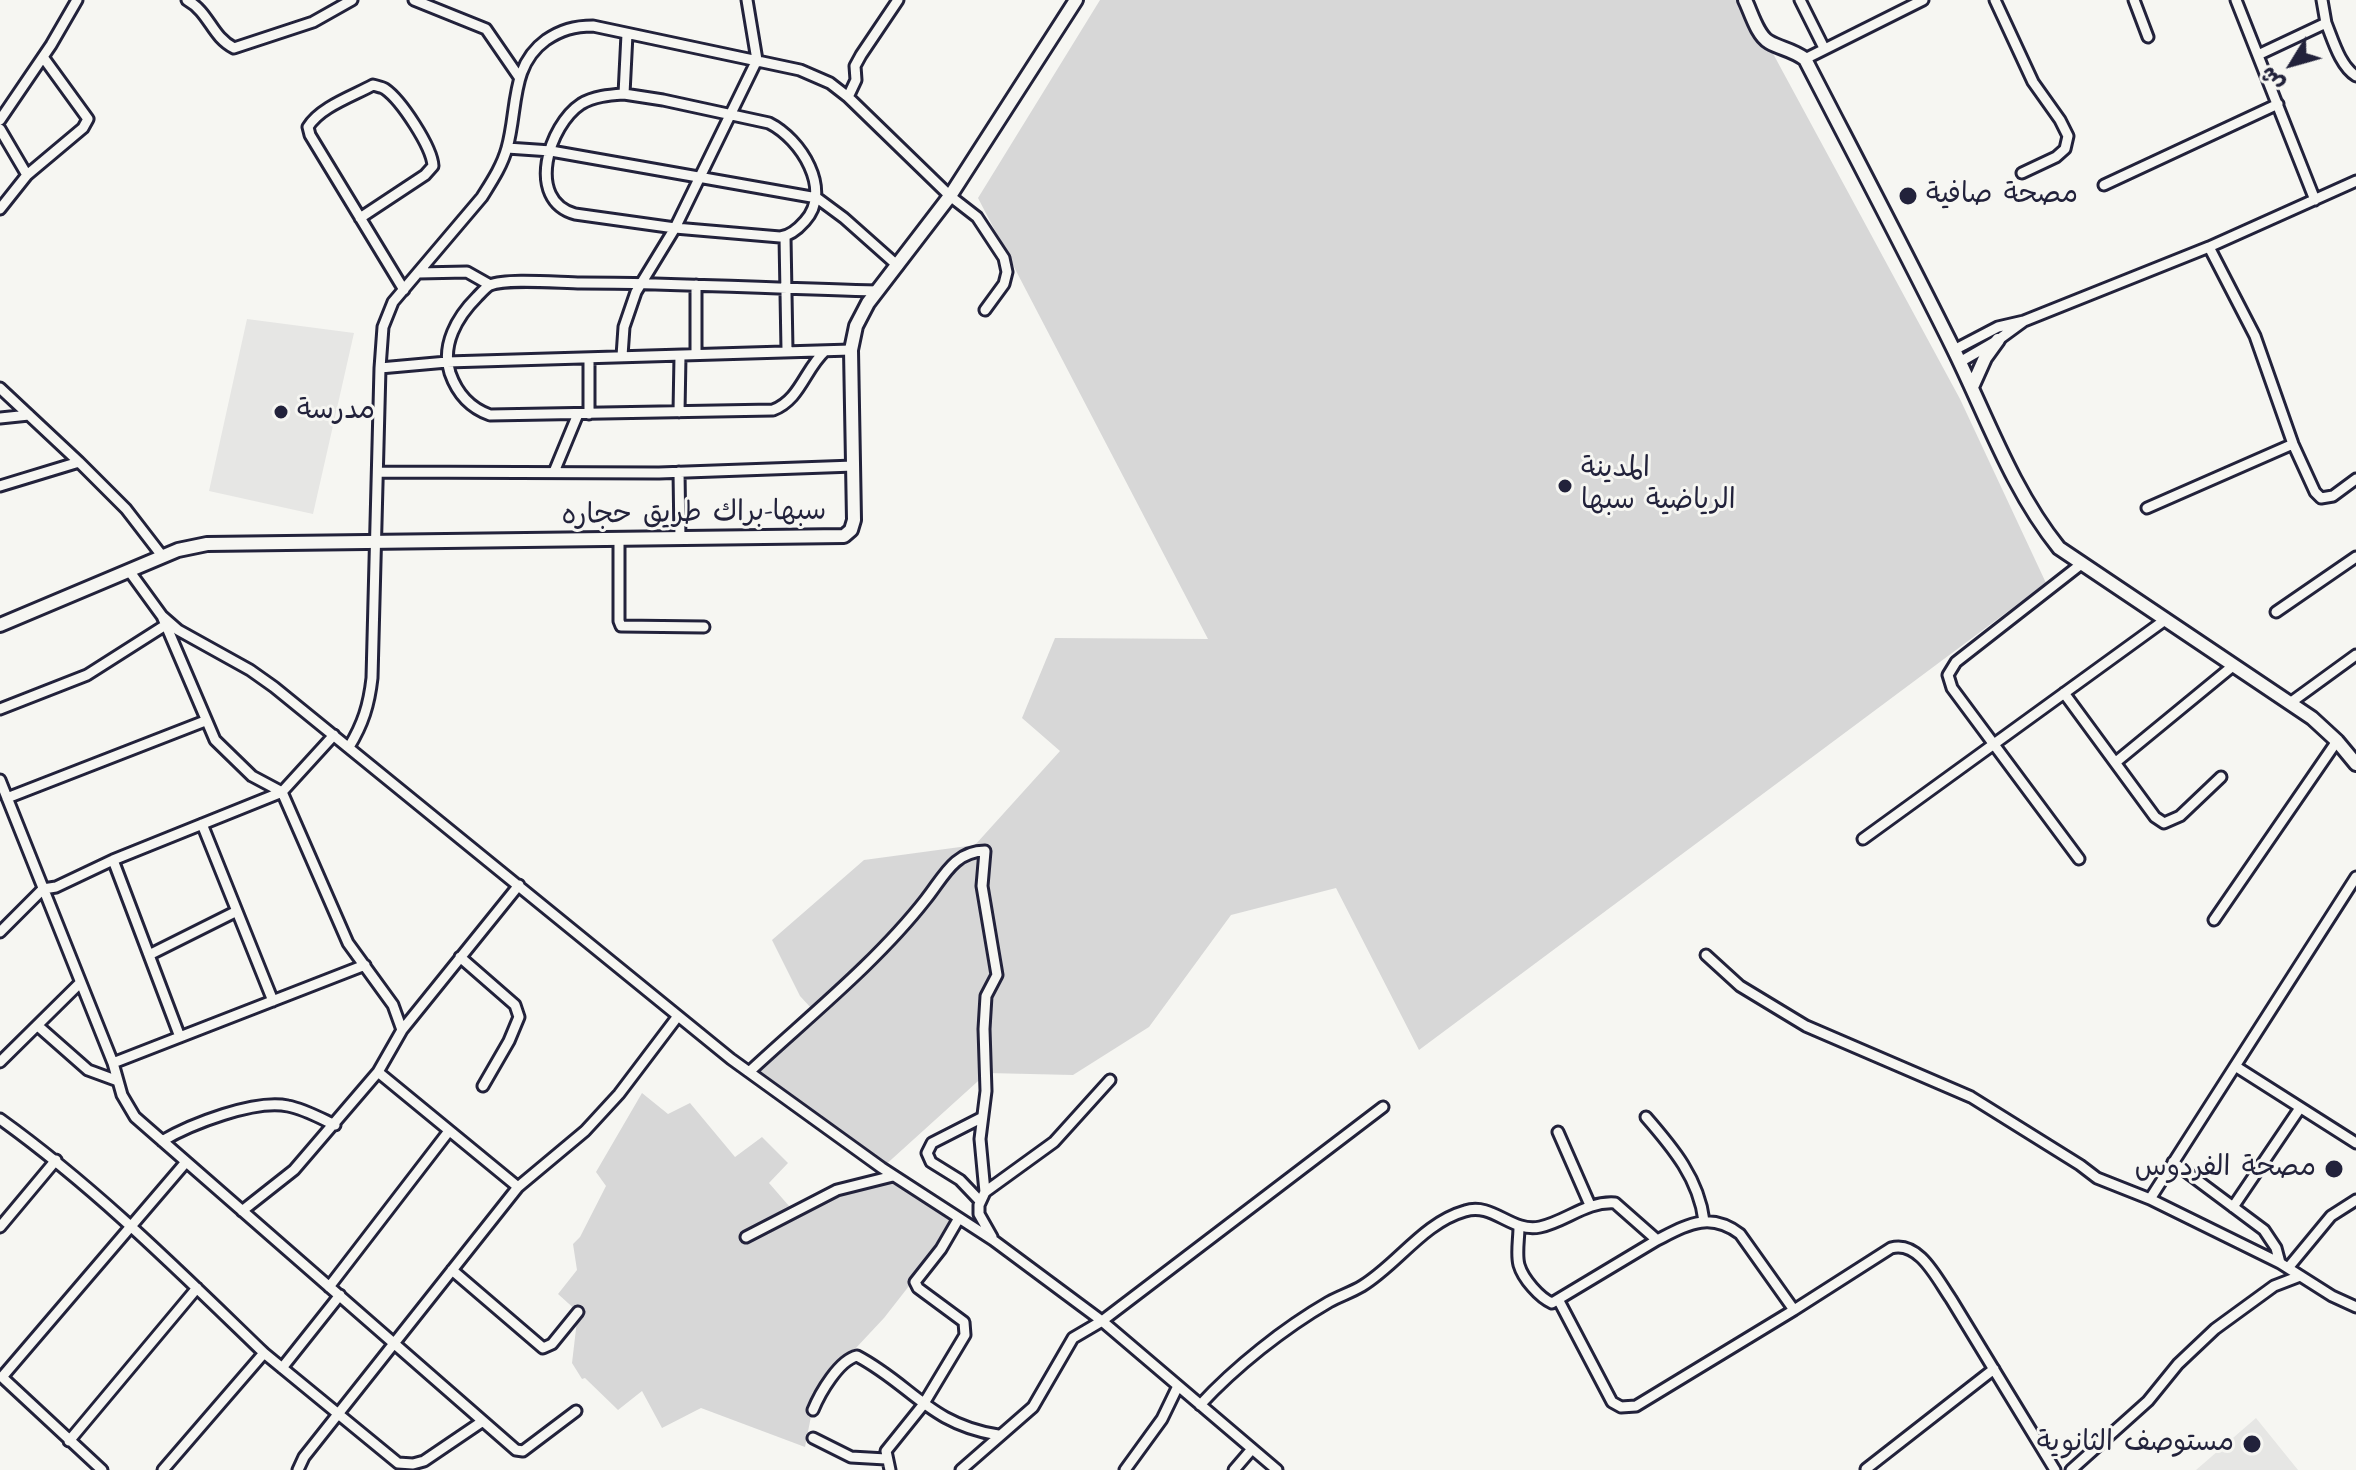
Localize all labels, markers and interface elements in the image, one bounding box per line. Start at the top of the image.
north arrow [2252,24,2332,104]
text: ش [2253,60,2292,98]
place label: مصحة صافية [1926,179,2078,213]
marker: مصحة صافية [1897,185,1919,207]
place label: مدرسة [297,395,375,429]
marker: مدرسة [272,403,290,421]
place label: المدينة الرياضية سبها [1581,453,1736,519]
marker: المدينة الرياضية سبها [1556,477,1574,495]
street label: سبها-براك طريق حجاره [561,496,827,534]
place label: مصحة الفردوس [2135,1152,2316,1186]
marker: مصحة الفردوس [2323,1158,2345,1180]
place label: مستوصف الثانوية [2037,1427,2234,1461]
marker: مستوصف الثانوية [2241,1433,2263,1455]

